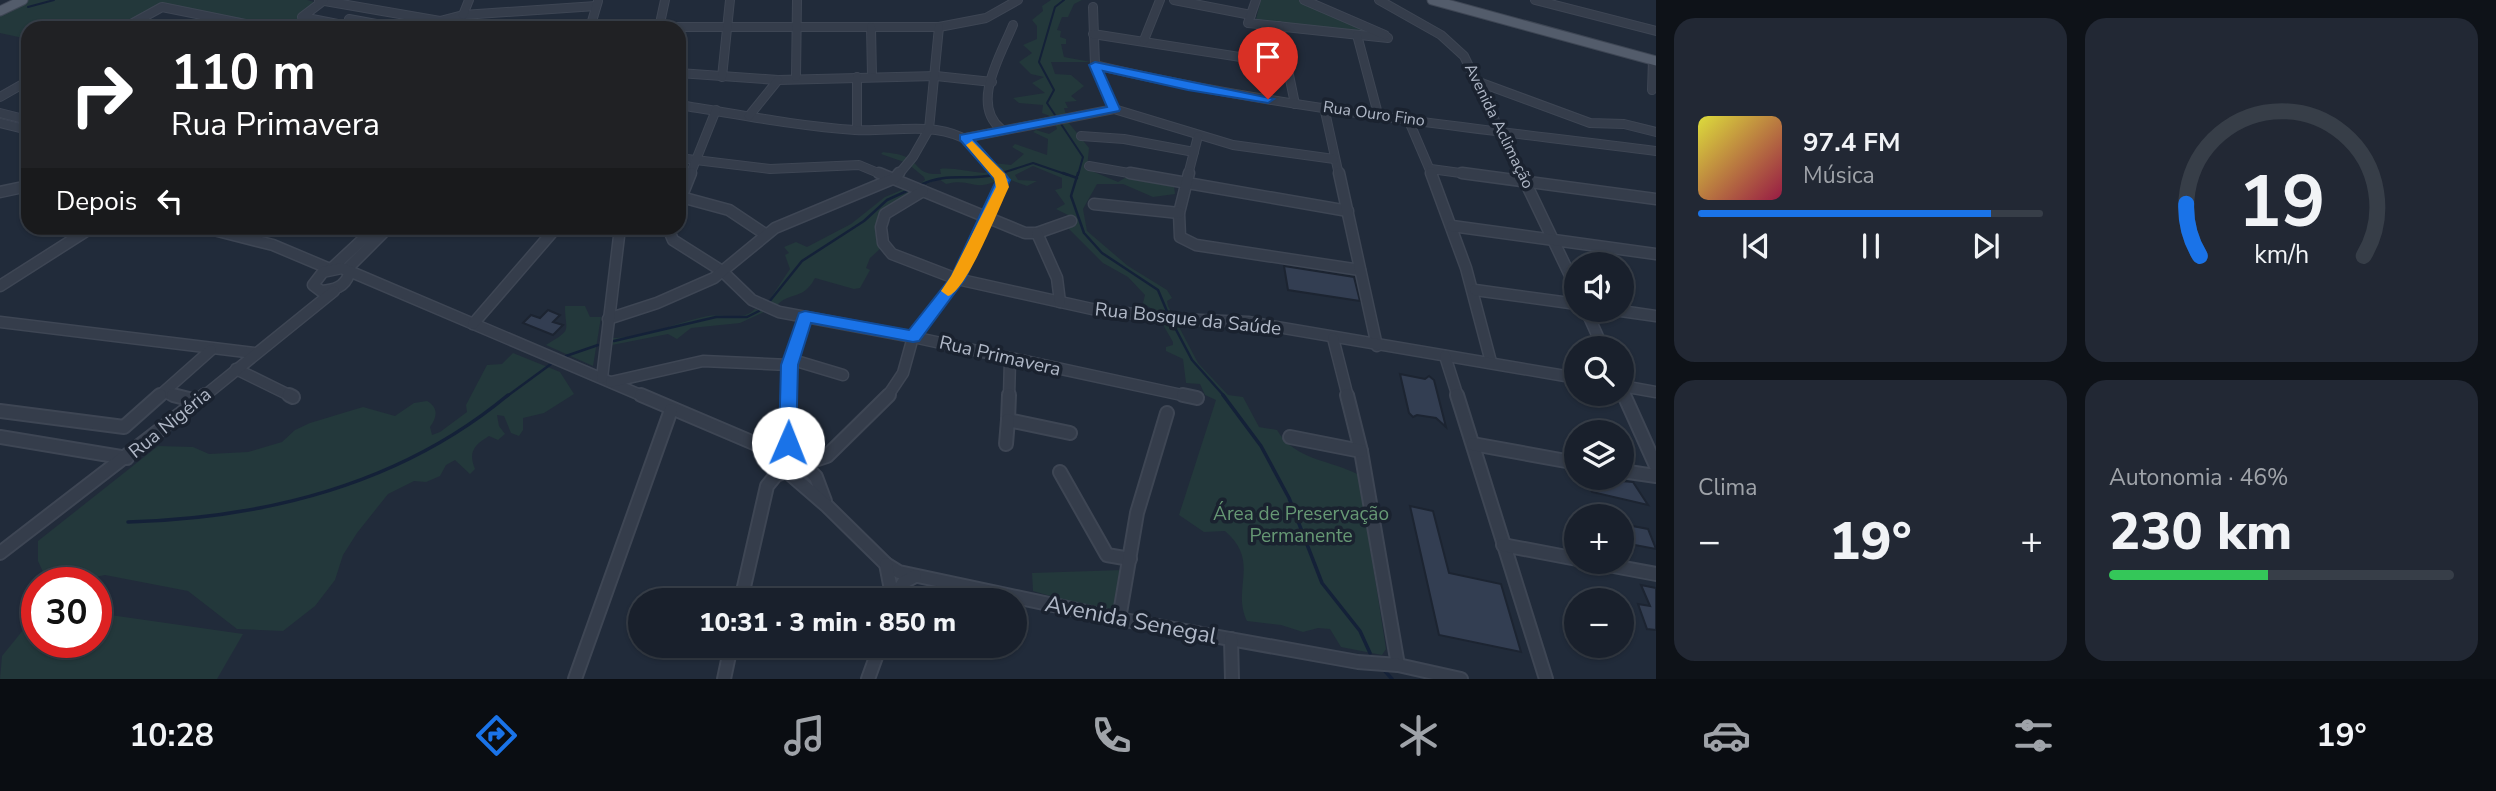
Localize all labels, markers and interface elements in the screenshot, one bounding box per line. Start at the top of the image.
pin [1238,27,1298,99]
icon: arrive [1249,38,1287,76]
text: 110 m [171,39,315,106]
icon: right [56,49,147,140]
street label: Avenida Aclimação [1459,60,1539,192]
street label: Rua Ouro Fino [1322,96,1426,132]
text: Rua Primavera [171,103,380,146]
text: 97.4 FM [1803,125,1900,160]
text: 19 [2238,153,2325,253]
text: Música [1803,160,1875,191]
icon: left [151,182,189,220]
text: Depois [56,184,137,219]
icon: previous [1737,227,1775,265]
icon: pause [1852,227,1890,265]
icon: next [1967,227,2005,265]
text: km/h [2254,238,2309,272]
map controls [1564,252,1634,658]
button: sound [1564,252,1634,322]
street label: Rua Bosque da Saúde [1094,296,1282,342]
street label: Rua Primavera [937,329,1063,383]
button: search [1564,336,1634,406]
street label: Rua Nigéria [123,382,217,464]
position arrow [751,406,825,480]
button: layers [1564,420,1634,490]
text: Autonomia · 46% [2109,462,2289,493]
text: Clima [1698,472,1758,503]
text: 230 km [2109,496,2292,567]
park label: Área de Preservação Permanente [1213,501,1389,549]
button: + [1564,504,1634,574]
text: 19° [1829,506,1912,577]
text: − [1698,516,1721,567]
text: + [2020,516,2043,567]
speed limit sign: 30 [21,567,112,658]
street label: Avenida Senegal [1043,588,1220,652]
button: − [1564,588,1634,658]
text: 10:31 · 3 min · 850 m [699,605,956,640]
icon: directions [472,711,521,760]
icon: music [780,711,829,760]
icon: phone [1087,711,1136,760]
icon: climate [1394,711,1443,760]
icon: car [1702,711,1751,760]
icon: filters [2009,711,2058,760]
text: 10:28 [129,714,214,757]
text: 19° [2316,714,2367,757]

